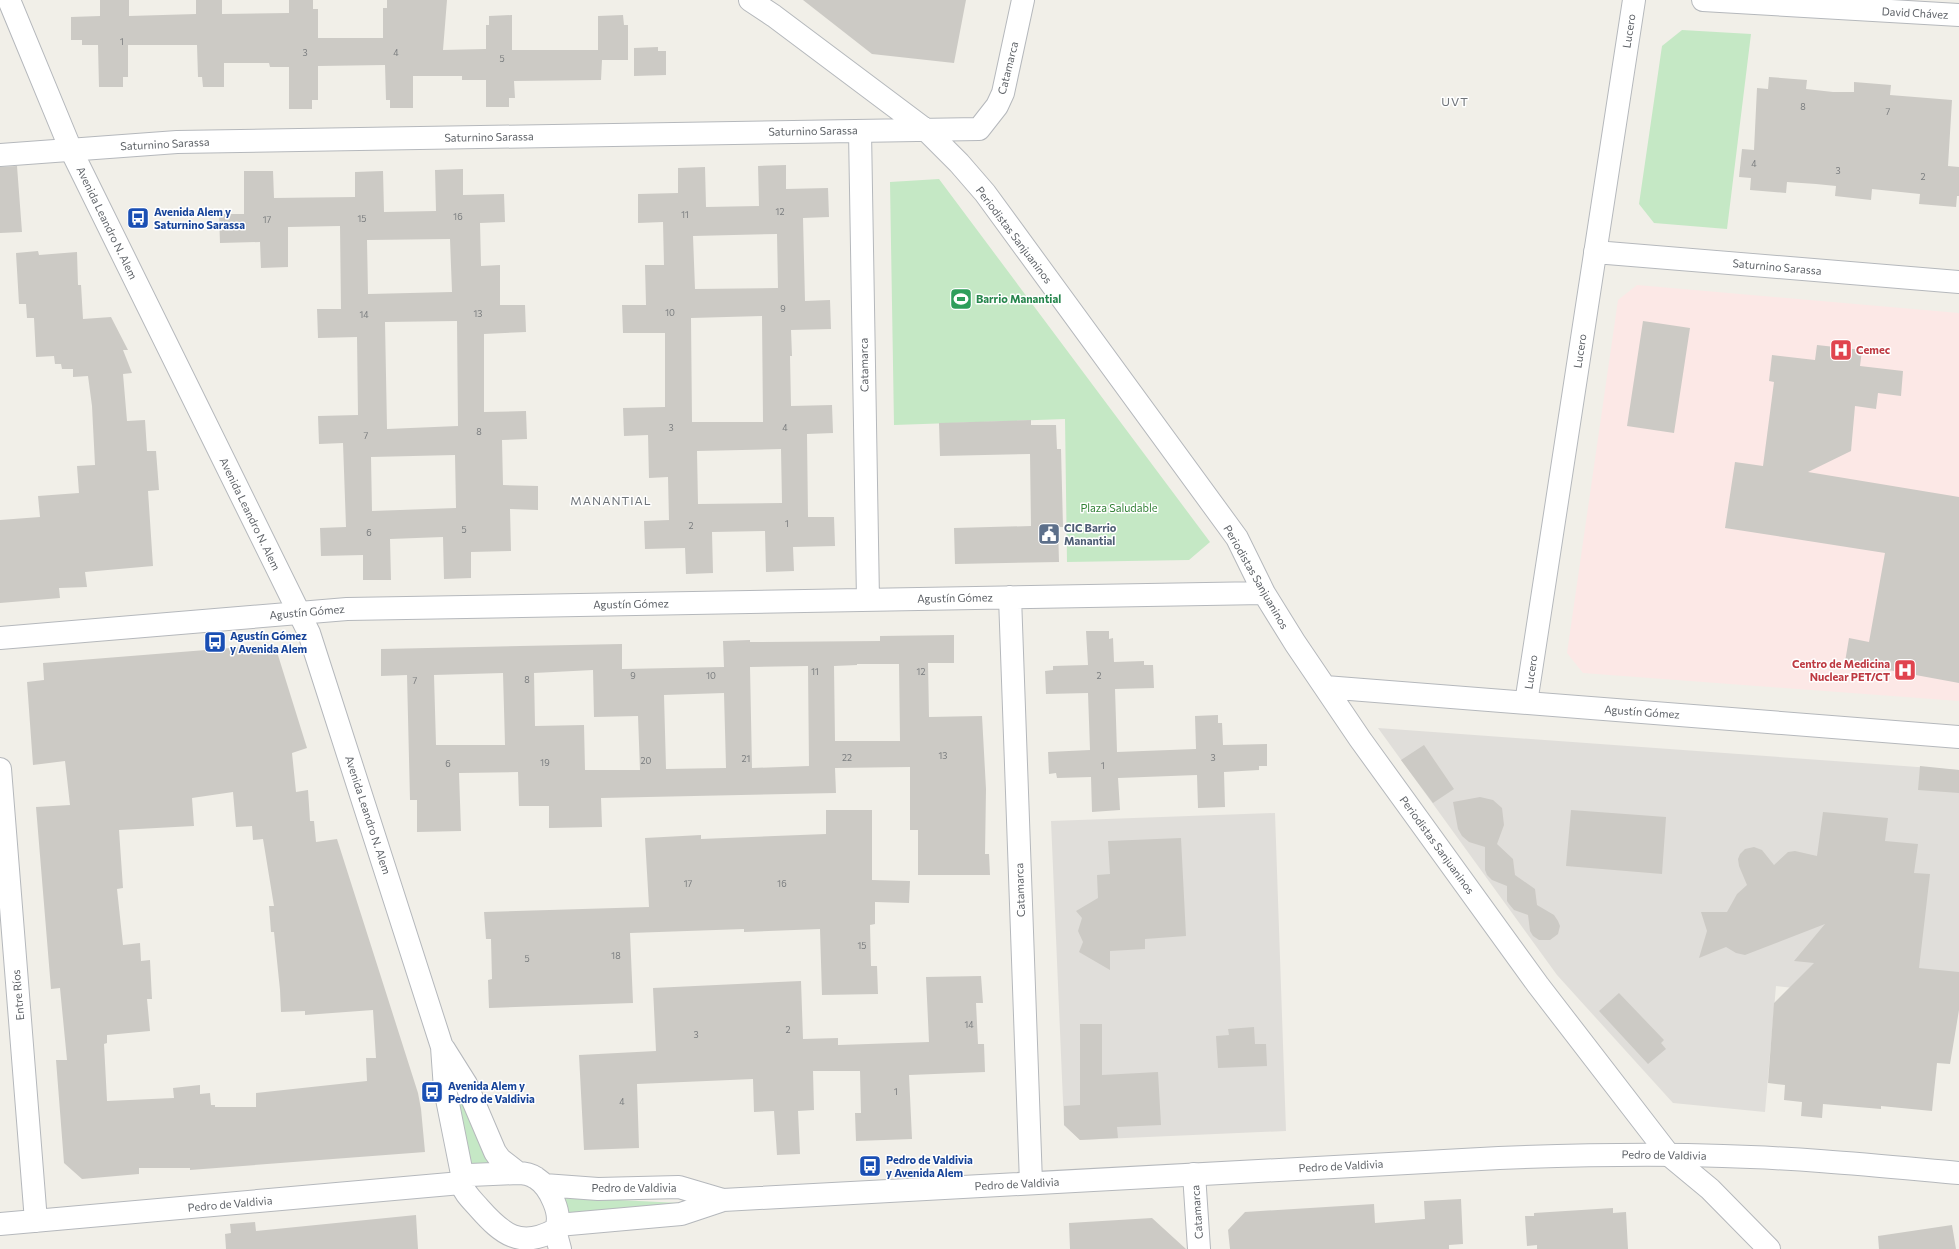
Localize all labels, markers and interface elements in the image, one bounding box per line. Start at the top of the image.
street label: David Chávez [1881,4,1949,21]
street label: Lucero [1619,12,1638,49]
house number: 1 [120,36,124,47]
street label: Catamarca [995,40,1020,96]
house number: 3 [302,47,308,58]
house number: 4 [393,47,399,58]
house number: 5 [499,53,505,64]
district label: UVT [1441,94,1469,108]
house number: 8 [1800,101,1806,112]
house number: 7 [1886,106,1891,117]
street label: Saturnino Sarassa [768,123,858,138]
street label: Saturnino Sarassa [444,129,534,144]
street label: Saturnino Sarassa [120,135,210,152]
house number: 4 [1751,158,1757,169]
street label: Avenida Leandro N. Alem [74,164,140,281]
house number: 3 [1835,165,1841,176]
house number: 2 [1921,171,1926,182]
street label: Periodistas Sanjuaninos [974,184,1055,286]
bus stop icon: Avenida Alem y Saturnino Sarassa [125,205,151,231]
place label: Avenida Alem y Saturnino Sarassa [154,205,245,231]
house number: 12 [776,206,784,217]
house number: 11 [681,209,689,220]
house number: 16 [453,211,463,222]
house number: 15 [357,213,367,224]
house number: 17 [263,214,272,225]
street label: Saturnino Sarassa [1732,256,1822,277]
sports icon: Barrio Manantial [948,286,974,312]
place label: Barrio Manantial [976,292,1061,305]
house number: 9 [780,303,786,314]
house number: 10 [665,307,675,318]
house number: 13 [474,308,482,319]
house number: 14 [359,309,369,320]
street label: Lucero [1570,332,1589,369]
hospital icon: Cemec [1828,337,1854,363]
street label: Catamarca [857,338,870,392]
place label: Cemec [1856,343,1890,356]
house number: 3 [668,422,674,433]
house number: 4 [782,422,788,433]
house number: 8 [476,426,482,437]
house number: 7 [364,430,369,441]
street label: Avenida Leandro N. Alem [217,455,283,572]
district label: MANANTIAL [570,493,652,507]
park label: Plaza Saludable [1080,501,1158,514]
house number: 1 [785,518,789,529]
house number: 2 [689,520,694,531]
public building icon: CIC Barrio Manantial [1036,521,1062,547]
place label: CIC Barrio Manantial [1064,521,1117,547]
street label: Periodistas Sanjuaninos [1221,522,1292,631]
house number: 5 [461,524,467,535]
house number: 6 [366,527,372,538]
street label: Agustín Gómez [917,590,993,605]
street label: Agustín Gómez [593,596,669,611]
street label: Agustín Gómez [269,602,346,621]
bus stop icon: Agustín Gómez y Avenida Alem [202,629,228,655]
place label: Agustín Gómez y Avenida Alem [230,629,307,655]
street label: Lucero [1521,653,1540,690]
place label: Centro de Medicina Nuclear PET/CT [1792,657,1890,683]
hospital icon: Centro de Medicina Nuclear PET/CT [1892,657,1918,683]
house number: 11 [811,666,819,677]
house number: 12 [917,666,925,677]
house number: 9 [630,670,636,681]
house number: 10 [706,670,716,681]
house number: 2 [1097,670,1102,681]
house number: 8 [524,674,530,685]
house number: 7 [413,675,418,686]
street label: Agustín Gómez [1604,702,1681,721]
house number: 13 [939,750,947,761]
house number: 22 [842,752,852,763]
house number: 3 [1210,752,1216,763]
house number: 21 [742,753,750,764]
street label: Avenida Leandro N. Alem [343,754,394,876]
house number: 20 [641,755,652,766]
house number: 19 [540,757,550,768]
house number: 6 [445,758,451,769]
house number: 1 [1101,760,1105,771]
street label: Periodistas Sanjuaninos [1397,793,1477,896]
street label: Catamarca [1012,863,1027,917]
house number: 17 [684,878,693,889]
house number: 16 [777,878,787,889]
house number: 15 [857,940,867,951]
house number: 18 [611,950,621,961]
house number: 5 [524,953,530,964]
street label: Entre Ríos [9,969,26,1021]
house number: 14 [964,1019,974,1030]
house number: 2 [786,1024,791,1035]
house number: 3 [693,1029,699,1040]
bus stop icon: Avenida Alem y Pedro de Valdivia [419,1079,445,1105]
place label: Avenida Alem y Pedro de Valdivia [448,1079,535,1105]
house number: 1 [894,1086,898,1097]
house number: 4 [619,1096,625,1107]
street label: Pedro de Valdivia [1621,1147,1707,1162]
bus stop icon: Pedro de Valdivia y Avenida Alem [857,1153,883,1179]
place label: Pedro de Valdivia y Avenida Alem [886,1153,973,1179]
street label: Pedro de Valdivia [1298,1157,1384,1174]
street label: Pedro de Valdivia [974,1175,1060,1192]
street label: Pedro de Valdivia [592,1181,676,1194]
street label: Catamarca [1188,1184,1205,1240]
street label: Pedro de Valdivia [187,1193,273,1214]

